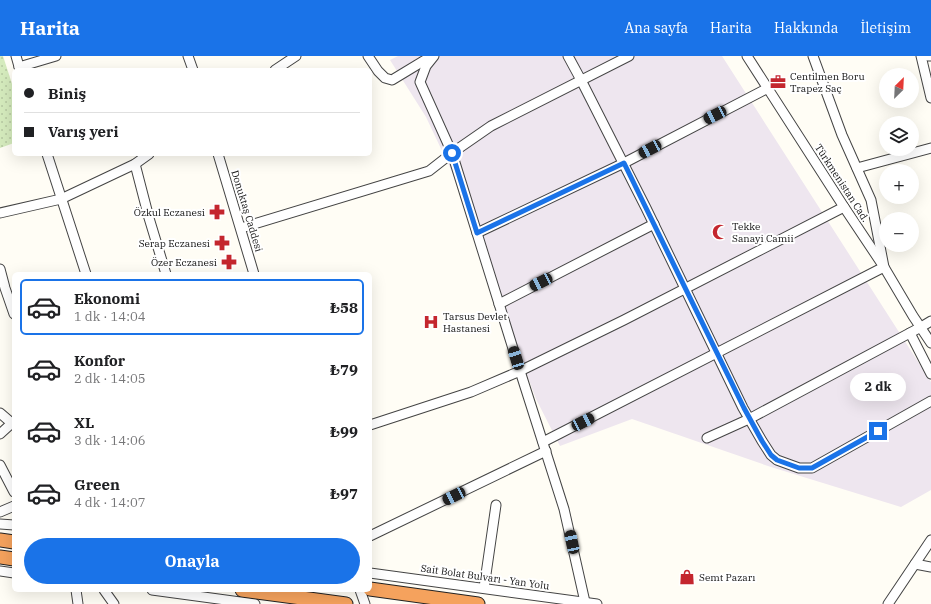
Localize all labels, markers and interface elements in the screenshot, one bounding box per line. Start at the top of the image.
text: Harita [20,16,80,40]
text: Ana sayfa [624,19,688,37]
text: Harita [710,19,752,37]
text: Hakkında [774,19,839,37]
text: İletişim [861,19,911,37]
north arrow [879,68,919,108]
map controls [879,68,919,252]
place label: Centilmen Boru Trapez Saç [790,70,865,95]
office icon: Centilmen Boru Trapez Saç [769,73,787,91]
text: Biniş [48,84,86,103]
car [702,104,728,126]
button: layers [879,116,919,156]
text: Varış yeri [48,122,119,141]
car [637,138,663,160]
street label: Türkmenistan Cad. [812,142,872,224]
route start [443,144,461,162]
button: + [879,164,919,204]
street label: Donuktaş Caddesi [228,169,266,253]
pharmacy icon: Özkul Eczanesi [208,203,226,221]
place label: Özkul Eczanesi [134,206,205,219]
button: − [879,212,919,252]
place label: Tekke Sanayi Camii [732,220,794,245]
mosque icon: Tekke Sanayi Camii [711,223,729,241]
pharmacy icon: Serap Eczanesi [213,234,231,252]
place label: Serap Eczanesi [139,237,210,250]
pharmacy icon: Özer Eczanesi [220,253,238,271]
place label: Özer Eczanesi [151,256,217,269]
car [528,271,554,293]
icon: car [26,289,62,325]
text: Ekonomi [74,289,140,308]
text: ₺58 [330,298,358,317]
text: 1 dk · 14:04 [74,308,146,325]
place label: Tarsus Devlet Hastanesi [443,310,507,335]
hospital icon: Tarsus Devlet Hastanesi [422,313,440,331]
car [507,345,525,371]
icon: car [26,351,62,387]
text: Konfor [74,351,125,370]
text: ₺79 [330,360,358,379]
text: 2 dk · 14:05 [74,370,146,387]
callout: 2 dk [850,373,906,401]
text: 2 dk [864,378,892,395]
car [570,411,596,433]
icon: car [26,413,62,449]
text: XL [74,413,94,432]
text: ₺99 [330,422,358,441]
route end [869,422,887,440]
text: 3 dk · 14:06 [74,432,146,449]
icon: car [26,475,62,511]
text: Green [74,475,120,494]
text: ₺97 [330,484,358,503]
car [441,485,467,507]
text: 4 dk · 14:07 [74,494,146,511]
car [564,529,580,555]
button: Onayla [24,538,360,584]
street label: Sait Bolat Bulvarı - Yan Yolu [420,562,550,592]
shop icon: Semt Pazarı [678,568,696,586]
place label: Semt Pazarı [699,571,755,584]

